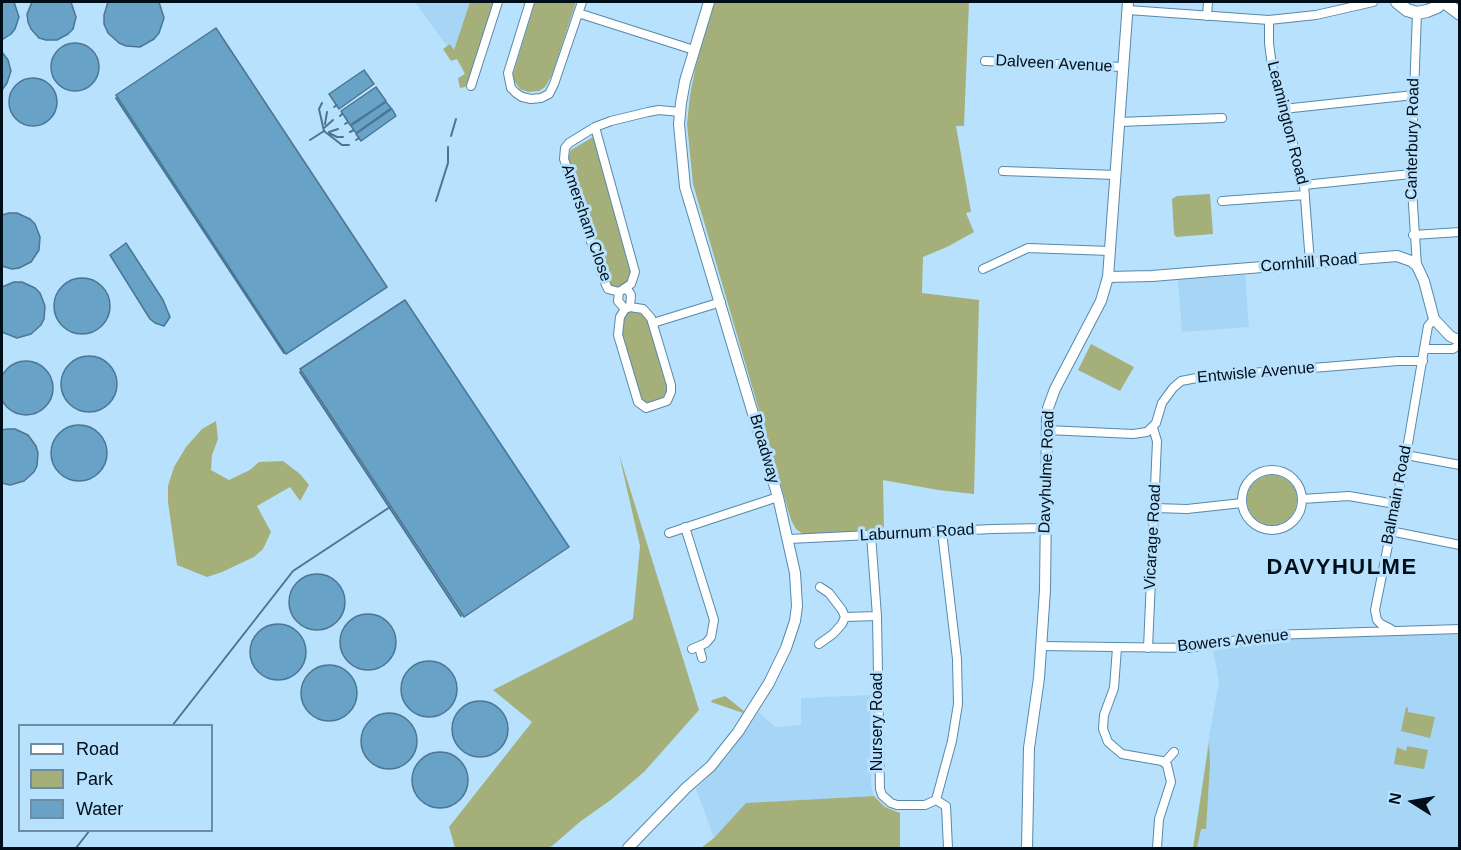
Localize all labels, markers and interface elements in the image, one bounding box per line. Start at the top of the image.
street label: Dalveen Avenue [995,51,1113,77]
street label: Leamington Road [1262,59,1312,187]
street label: Canterbury Road [1402,78,1424,200]
street label: Amersham Close [557,162,615,284]
street label: Cornhill Road [1260,249,1358,277]
street label: Entwisle Avenue [1196,358,1316,388]
street label: Davyhulme Road [1035,410,1059,534]
street label: Broadway [745,412,783,486]
street label: Balmain Road [1378,444,1416,546]
street label: Vicarage Road [1141,484,1165,590]
street label: Laburnum Road [859,520,975,546]
district label: DAVYHULME [1266,555,1418,581]
street label: Bowers Avenue [1176,626,1290,656]
street label: Nursery Road [868,673,888,771]
legend [18,724,213,832]
text: Road [76,739,119,759]
text: Park [76,769,113,789]
north arrow [1383,772,1443,832]
text: N [1385,791,1404,806]
text: Water [76,799,123,819]

